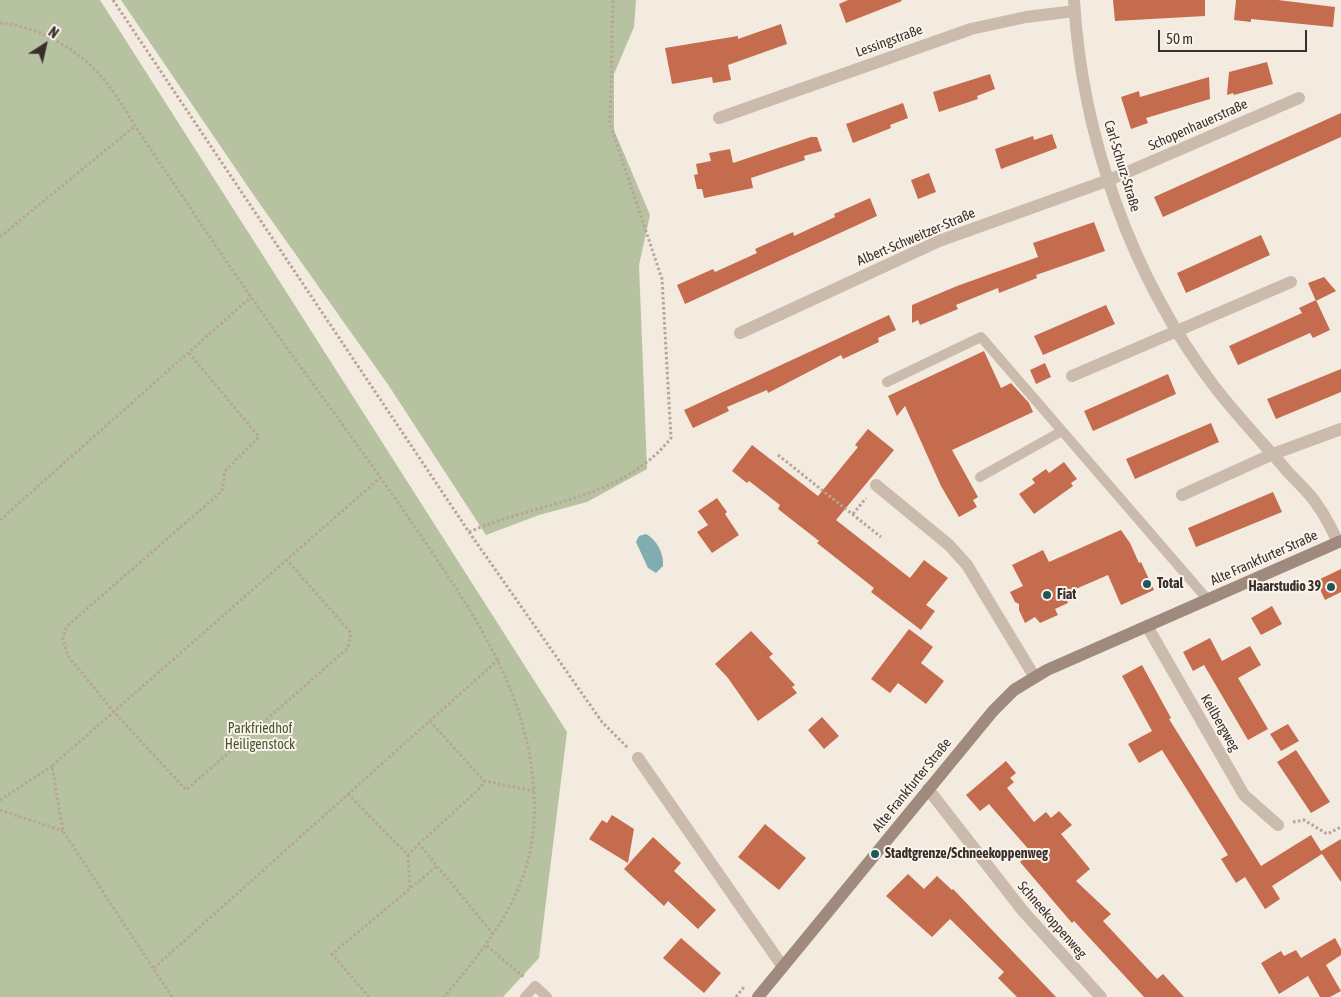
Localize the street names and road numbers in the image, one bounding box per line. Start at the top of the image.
street label: Lessingstraße [853,21,925,61]
street label: Schopenhauerstraße [1146,96,1250,154]
street label: Carl-Schurz-Straße [1100,118,1144,214]
street label: Albert-Schweitzer-Straße [854,204,978,270]
street label: Alte Frankfurter Straße [1208,527,1320,589]
street label: Keilbergweg [1197,691,1243,755]
street label: Alte Frankfurter Straße [869,735,955,835]
street label: Schneekoppenweg [1014,878,1090,962]

